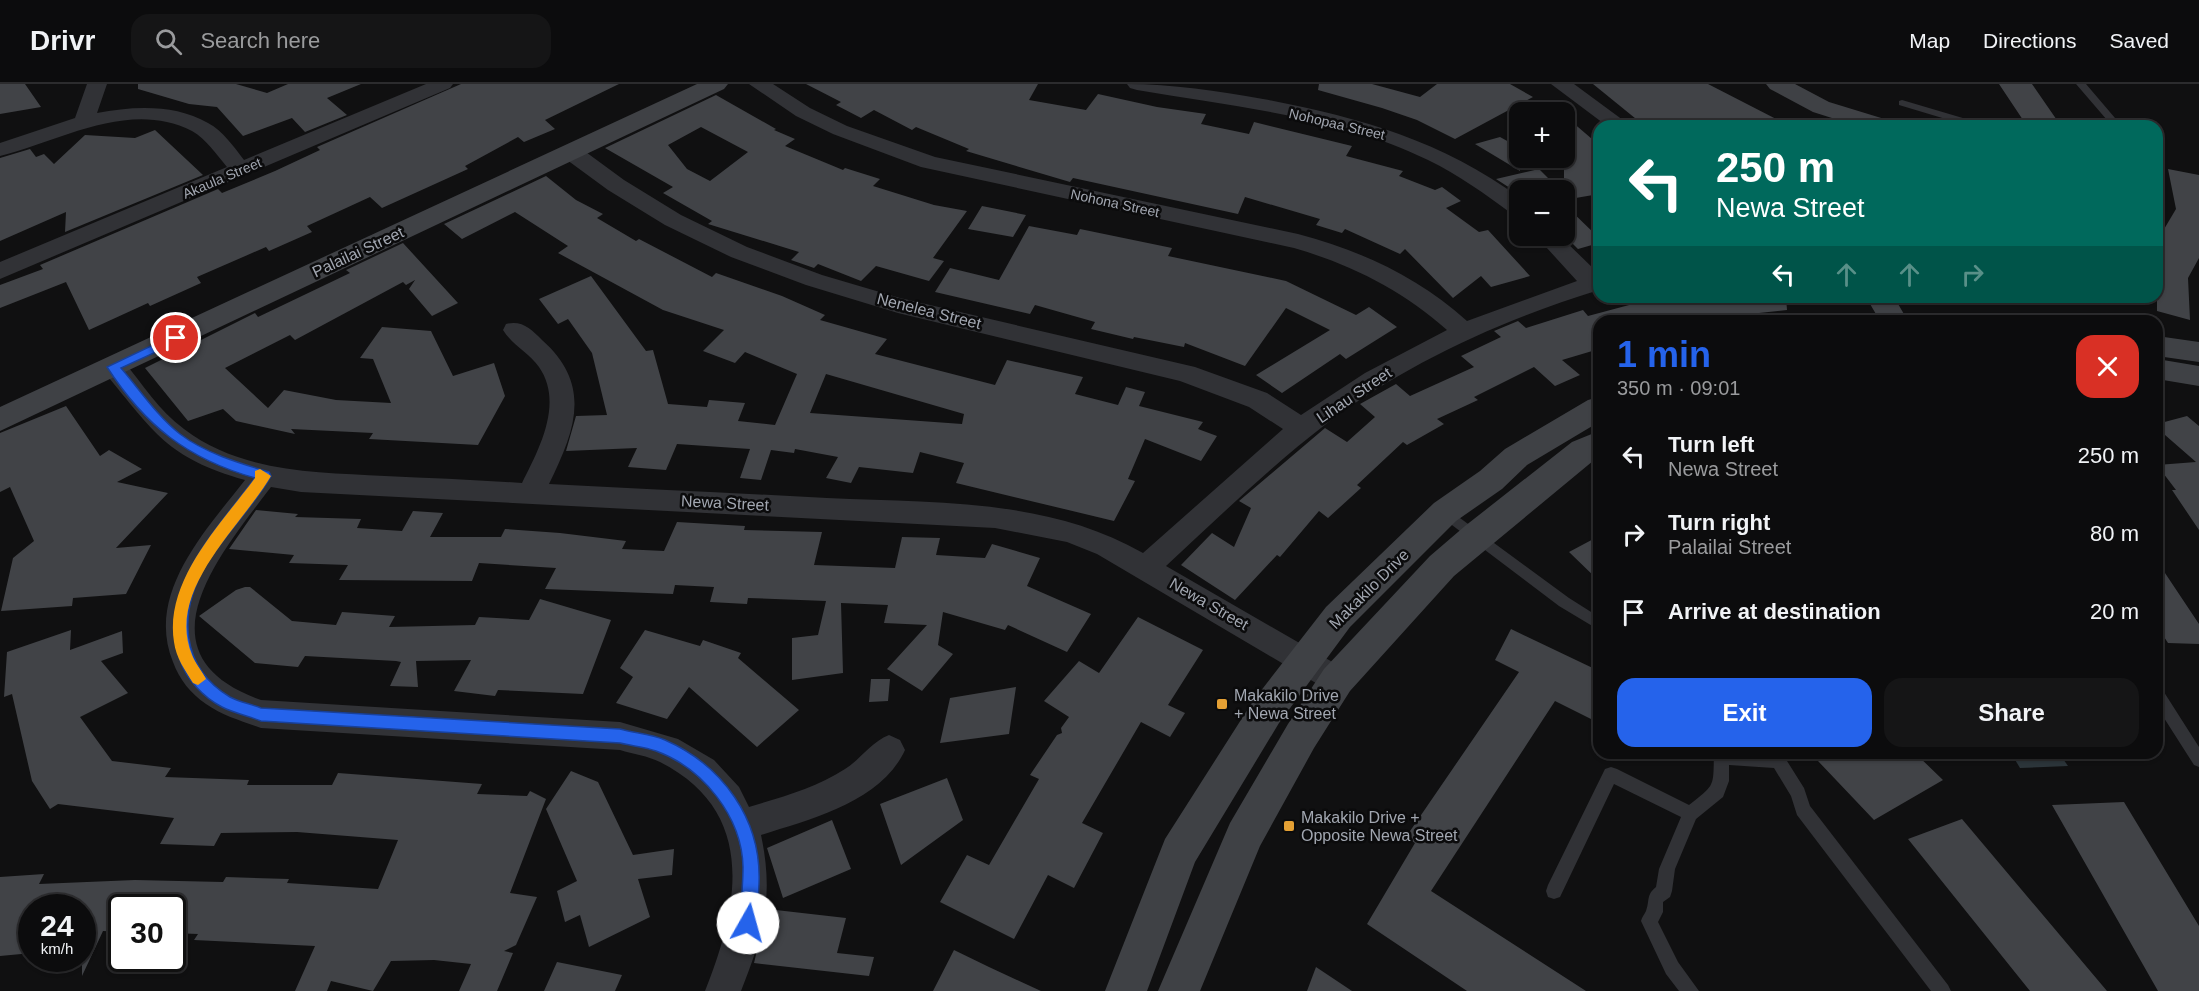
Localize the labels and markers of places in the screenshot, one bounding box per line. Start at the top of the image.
pin [150,312,201,363]
place label: Makakilo Drive + Newa Street [1234,687,1339,722]
marker: Makakilo Drive + Newa Street [1215,697,1229,711]
place label: Makakilo Drive + Opposite Newa Street [1301,809,1458,844]
marker: Makakilo Drive + Opposite Newa Street [1282,819,1296,833]

